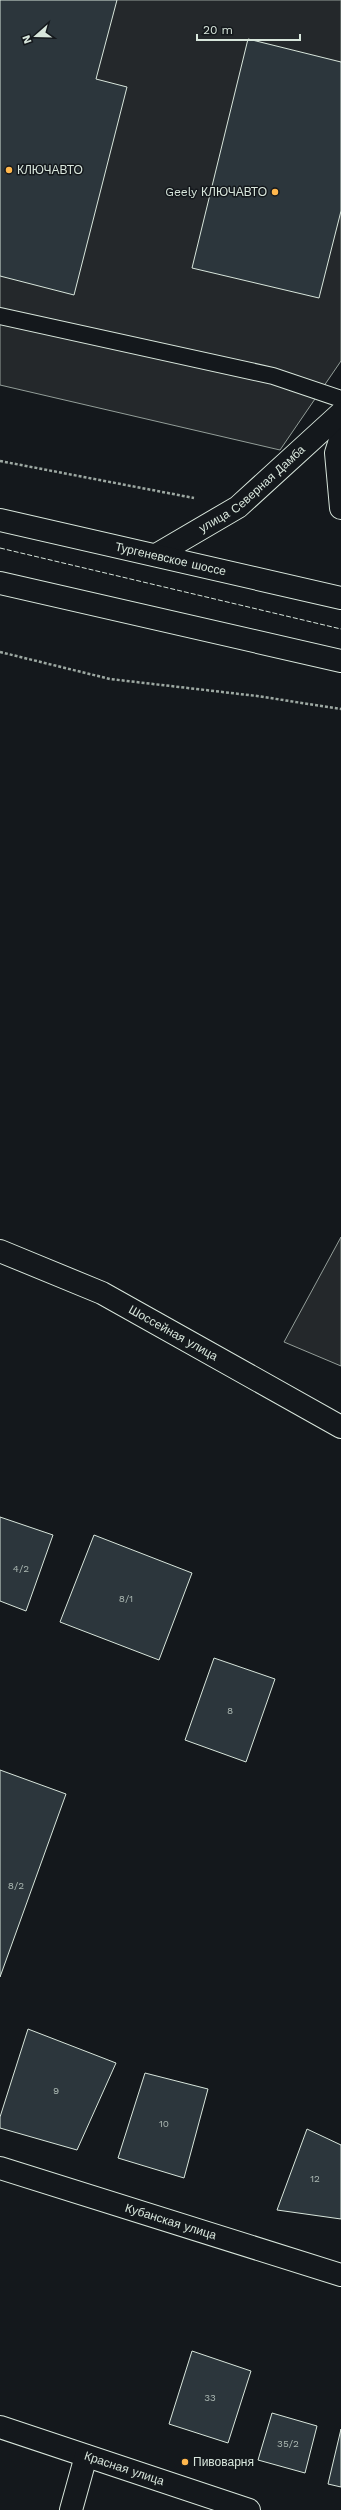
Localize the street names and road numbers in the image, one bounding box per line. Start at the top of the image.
street label: улица Северная Дамба [196,442,308,535]
street label: Тургеневское шоссе [114,540,228,579]
street label: Шоссейная улица [126,1302,221,1364]
street label: Кубанская улица [123,2201,218,2243]
street label: Красная улица [83,2449,166,2488]

